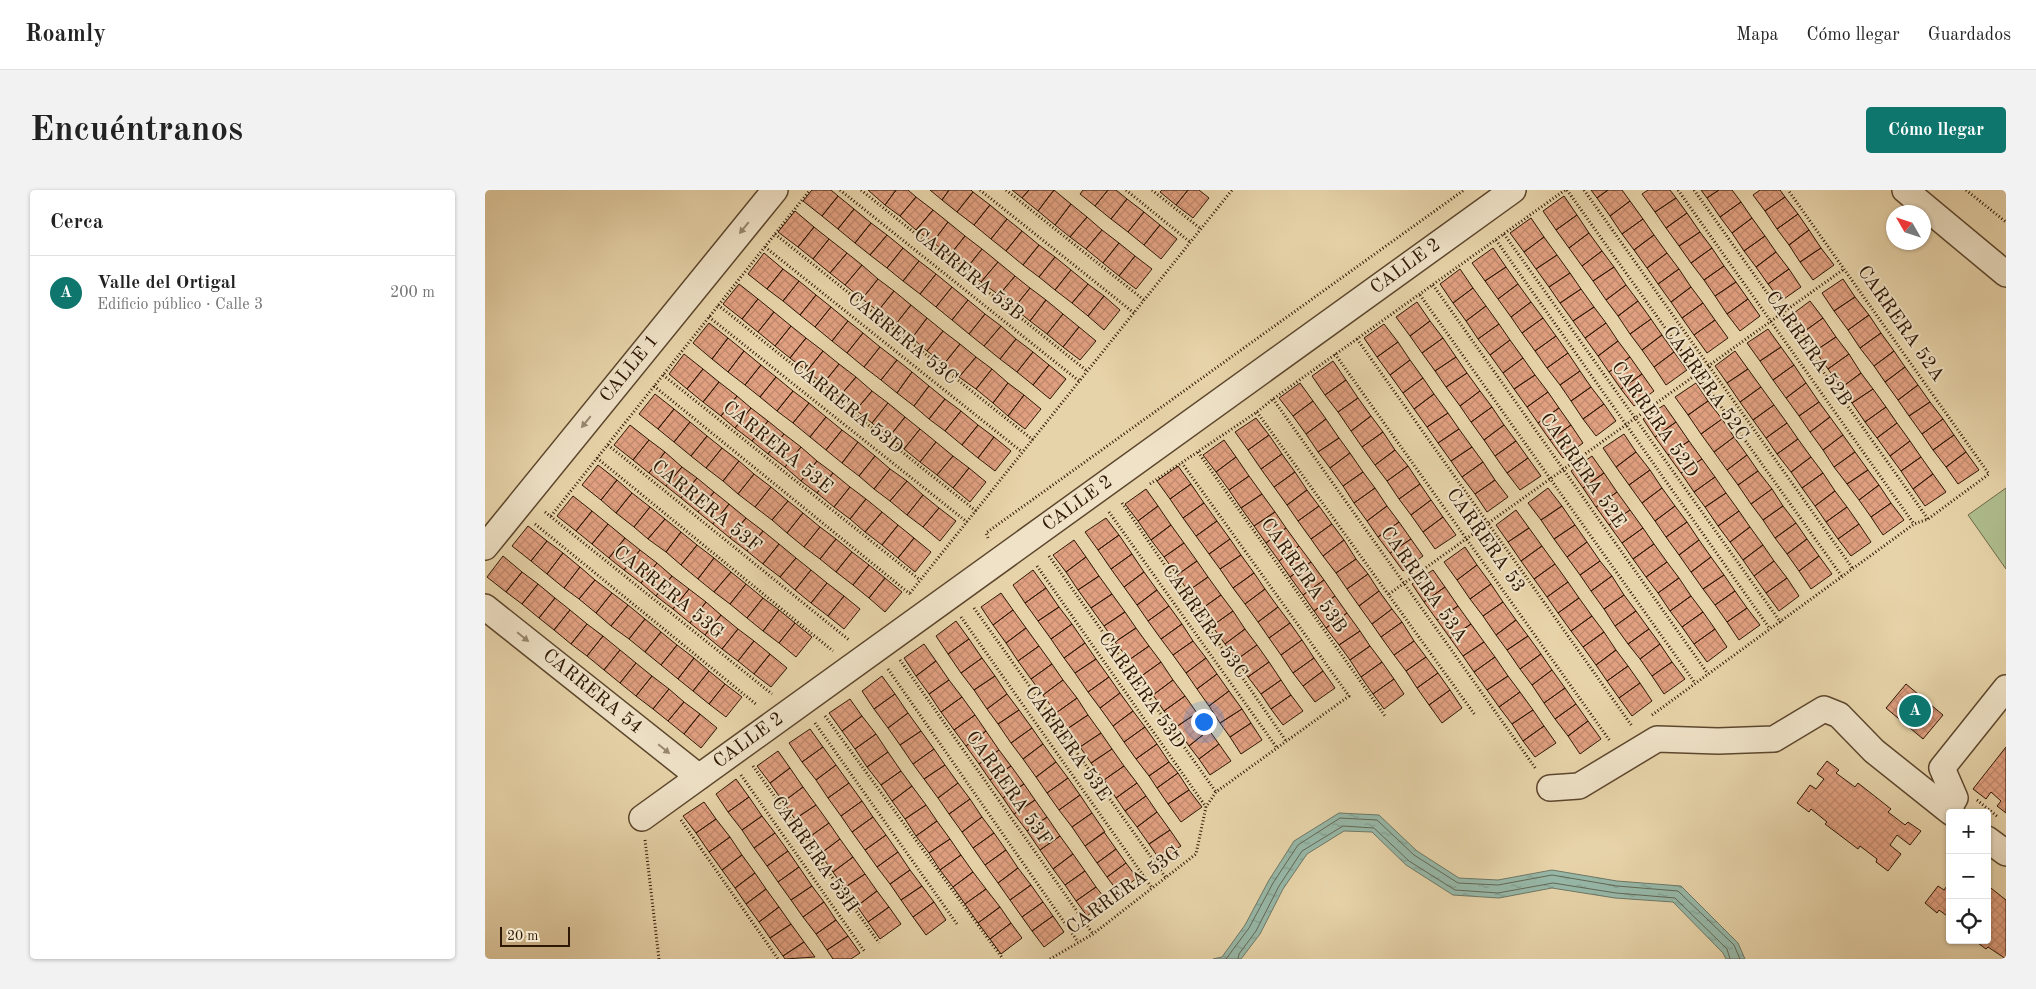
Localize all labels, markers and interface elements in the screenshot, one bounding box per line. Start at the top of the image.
text: Roamly [25,23,106,47]
text: Mapa [1736,26,1778,44]
text: Cómo llegar [1806,26,1900,44]
text: Guardados [1928,26,2011,44]
button: Cómo llegar [1866,107,2006,153]
text: Encuéntranos [30,113,243,148]
north arrow [1886,205,1931,250]
text: Cerca [50,212,103,233]
one-way arrow [738,221,749,234]
street label: CARRERA 53B [909,225,1027,325]
street label: CALLE 2 [1368,235,1444,299]
street label: CARRERA 52A [1853,263,1947,386]
text: Valle del Ortigal [97,274,236,293]
text: A [60,285,72,301]
text: 200 m [390,285,435,301]
street label: CARRERA 52B [1761,288,1855,410]
street label: CARRERA 53C [844,289,960,389]
text: Edificio público · Calle 3 [97,297,263,313]
street label: CARRERA 52C [1659,323,1751,445]
street label: CALLE 1 [597,331,663,407]
street label: CARRERA 53D [788,358,906,458]
street label: CARRERA 52D [1607,358,1701,482]
street label: CARRERA 53E [718,398,836,498]
street label: CARRERA 52E [1535,410,1629,532]
one-way arrow [581,415,592,428]
street label: CARRERA 53F [648,457,764,557]
street label: CALLE 2 [1040,472,1116,536]
street label: CARRERA 53 [1442,486,1528,596]
street label: CARRERA 53B [1256,515,1350,637]
street label: CARRERA 53A [1376,524,1470,647]
street label: CARRERA 53G [609,543,727,643]
street label: CARRERA 53C [1158,561,1250,683]
street label: CARRERA 53D [1094,629,1188,753]
one-way arrow [516,632,530,642]
street label: CARRERA 54 [539,646,645,738]
street label: CARRERA 53E [1020,683,1114,805]
pin: A [1899,692,1931,730]
street label: CALLE 2 [711,709,787,773]
your location [1191,709,1217,735]
street label: CARRERA 53F [962,728,1054,850]
one-way arrow [657,744,670,755]
street label: CARRERA 53H [767,793,861,917]
map controls [1946,809,1991,944]
button: + [1946,809,1991,854]
street label: CARRERA 53G [1064,843,1185,939]
button: − [1946,854,1991,899]
button: locate [1946,899,1991,944]
scale bar [500,924,570,947]
text: 20 m [507,929,538,943]

